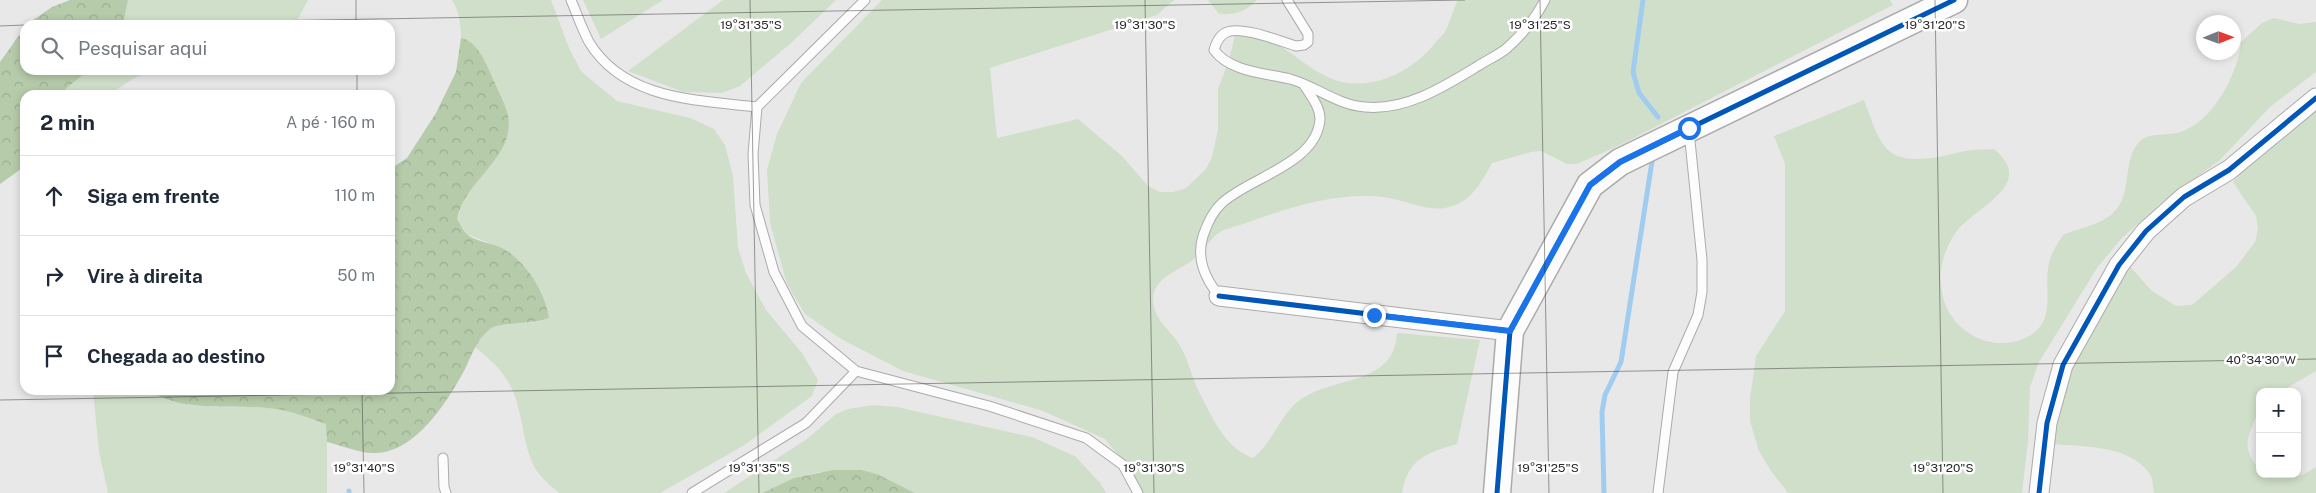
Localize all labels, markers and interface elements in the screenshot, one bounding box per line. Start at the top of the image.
north arrow [2196,15,2241,60]
text: 19°31'35"S [720,18,782,32]
text: 19°31'30"S [1114,18,1176,32]
text: 19°31'25"S [1509,18,1571,32]
text: 19°31'20"S [1905,18,1966,32]
search box [20,20,395,75]
icon: search [38,34,66,62]
text: Pesquisar aqui [78,37,207,59]
text: 2 min [40,110,95,135]
text: A pé · 160 m [286,113,375,132]
route start [1678,117,1701,140]
icon: ahead [40,182,68,210]
text: Siga em frente [87,185,220,207]
text: 110 m [334,186,375,205]
icon: right [40,262,68,290]
text: Vire à direita [87,265,203,287]
text: 50 m [337,266,375,285]
route end [1363,304,1386,327]
icon: arrive [40,342,68,370]
text: Chegada ao destino [87,345,265,367]
text: 40°34'30"W [2226,353,2296,367]
map controls [2256,388,2301,478]
button: + [2256,388,2301,433]
button: − [2256,433,2301,478]
text: 19°31'40"S [333,461,395,475]
text: 19°31'35"S [728,461,790,475]
text: 19°31'30"S [1123,461,1185,475]
text: 19°31'25"S [1517,461,1579,475]
text: 19°31'20"S [1913,461,1974,475]

